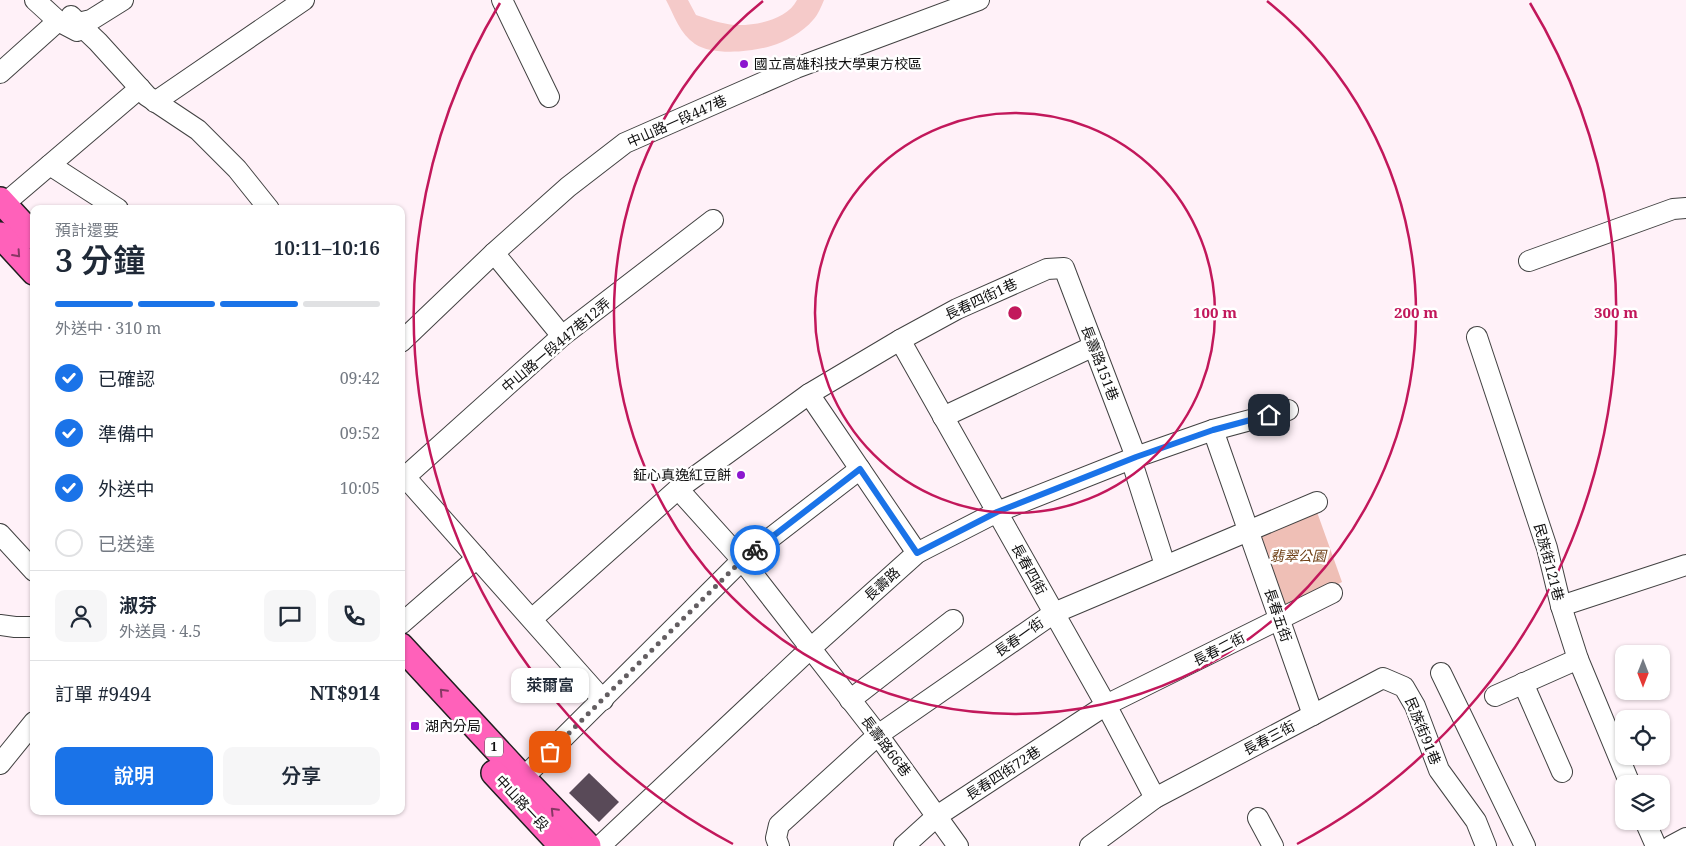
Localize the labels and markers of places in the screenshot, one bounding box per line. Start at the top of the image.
place label: 國立高雄科技大學東方校區 [754,54,922,73]
marker: 國立高雄科技大學東方校區 [738,58,750,70]
centre of rings [1006,304,1024,322]
pin [1248,394,1290,436]
place label: 鉦心真逸紅豆餅 [633,465,731,484]
marker: 鉦心真逸紅豆餅 [735,469,747,481]
callout: 萊爾富 [511,667,589,702]
place label: 湖內分局 [425,716,481,735]
marker: 湖內分局 [409,720,421,732]
pin [529,731,571,773]

